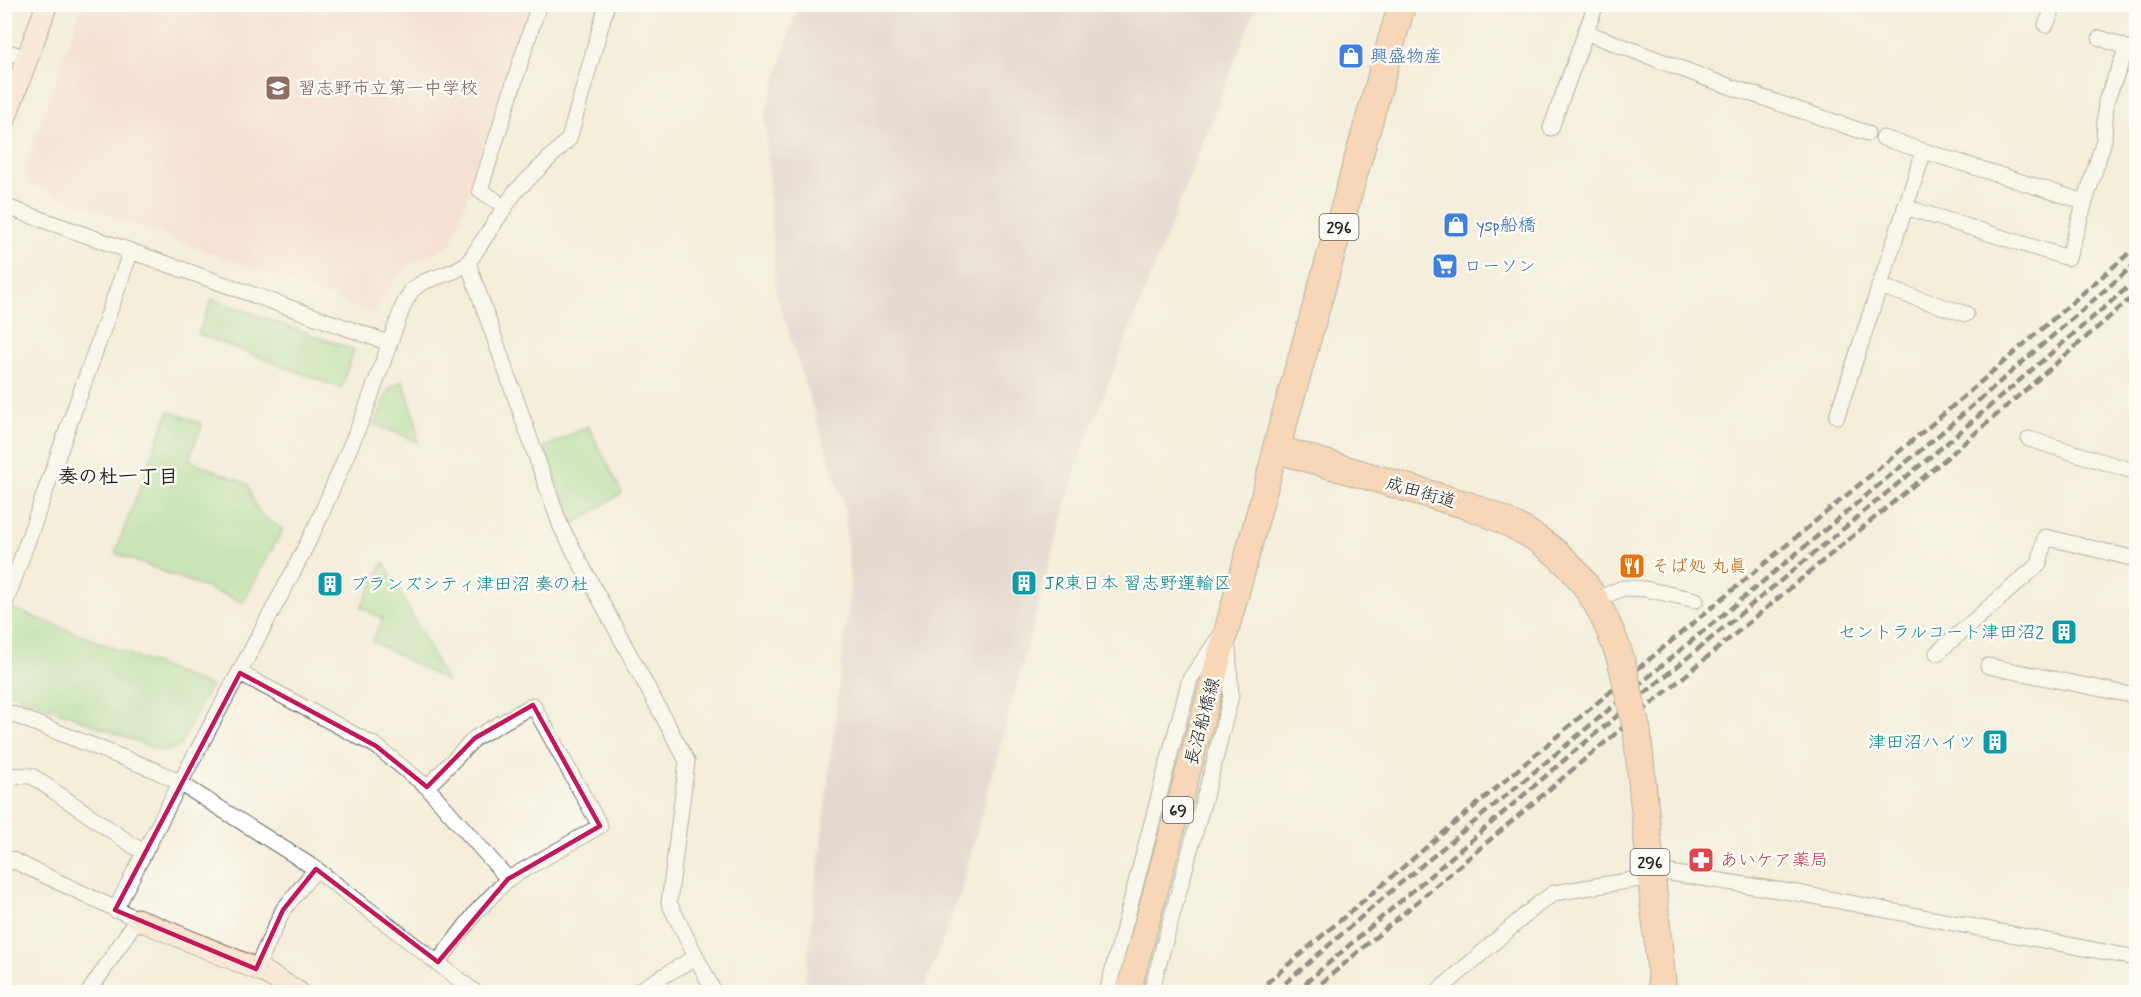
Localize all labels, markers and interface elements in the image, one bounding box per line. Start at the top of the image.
shop icon: 興盛物産 [1336,41,1366,71]
place label: 興盛物産 [1370,45,1442,69]
school or university icon: 習志野市立第一中学校 [263,73,293,103]
place label: 習志野市立第一中学校 [298,77,478,101]
shop icon: ysp船橋 [1441,210,1471,240]
road number: 296 [1320,214,1358,240]
place label: ysp船橋 [1476,214,1536,238]
supermarket icon: ローソン [1430,251,1460,281]
place label: ローソン [1464,255,1536,279]
district label: 奏の杜一丁目 [58,464,178,491]
street label: 成田街道 [1383,472,1459,514]
restaurant icon: そば処 丸眞 [1617,551,1647,581]
place label: そば処 丸眞 [1652,555,1747,579]
building icon: JR東日本 習志野運輸区 [1009,568,1039,598]
building icon: ブランズシティ津田沼 奏の杜 [315,569,345,599]
place label: JR東日本 習志野運輸区 [1044,572,1231,596]
place label: ブランズシティ津田沼 奏の杜 [350,573,589,597]
building icon: セントラルコート津田沼2 [2049,617,2079,647]
place label: セントラルコート津田沼2 [1838,621,2044,645]
street label: 長沼船橋線 [1180,675,1226,768]
building icon: 津田沼ハイツ [1980,727,2010,757]
place label: 津田沼ハイツ [1868,731,1976,755]
road number: 69 [1163,797,1193,823]
pharmacy icon: あいケア薬局 [1686,845,1716,875]
road number: 296 [1630,849,1670,875]
place label: あいケア薬局 [1720,849,1828,873]

